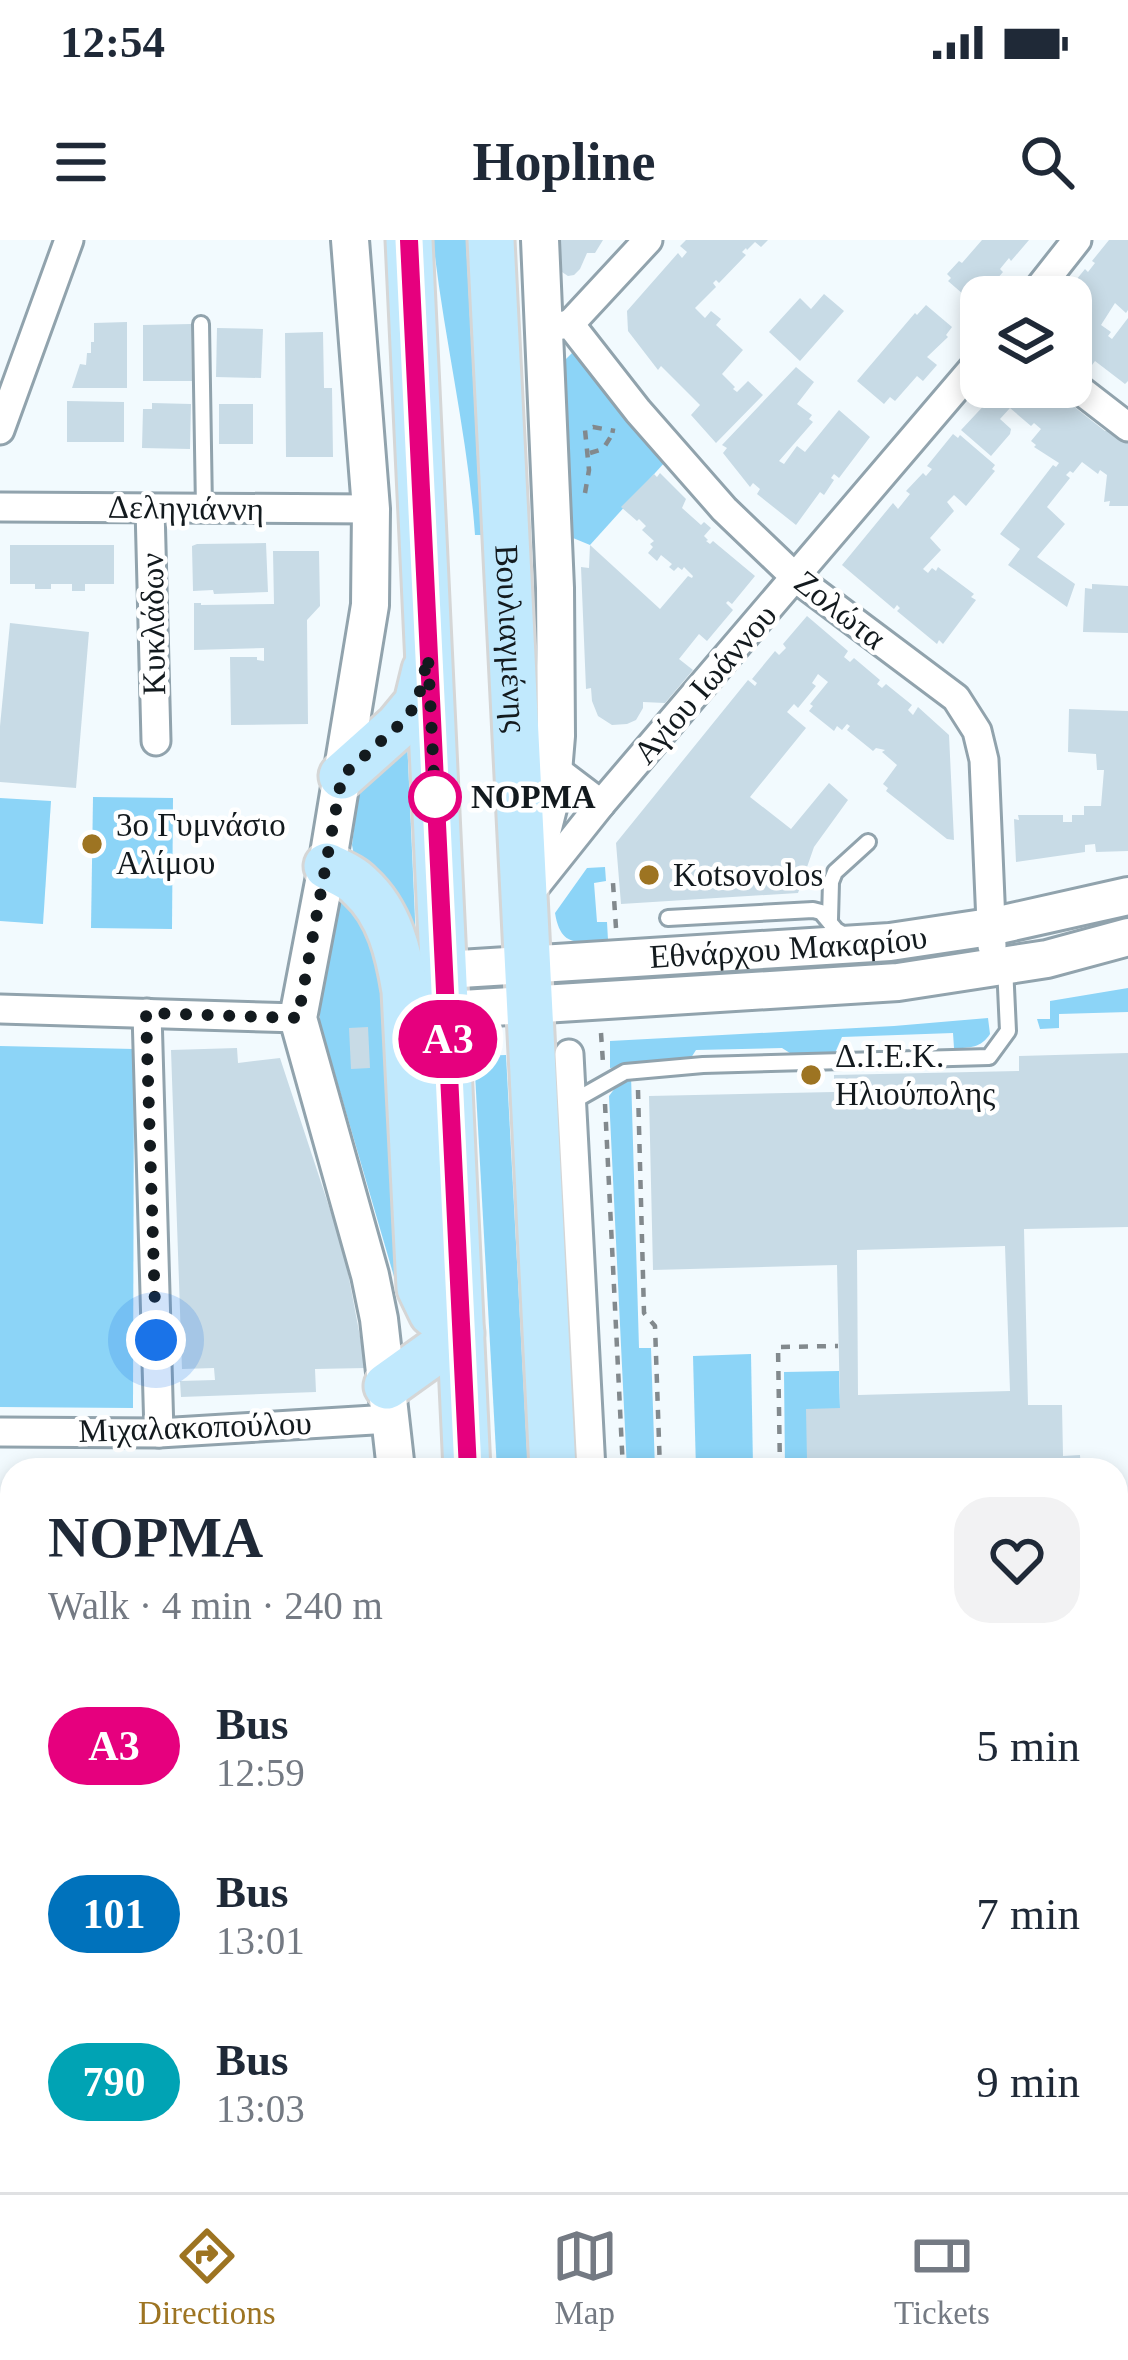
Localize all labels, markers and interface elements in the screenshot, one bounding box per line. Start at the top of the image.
text: 12:54 [60,17,165,67]
icon: menu [48,129,114,195]
icon: search [1014,129,1080,195]
text: Hopline [472,132,656,192]
map controls [960,276,1092,408]
button: layers [960,276,1092,408]
street label: Δεληγιάννη [108,489,264,527]
street label: Βουλιαγμένης [488,544,534,733]
street label: Κυκλάδων [134,552,172,695]
street label: Ζολώτα [788,564,892,656]
street label: Αγίου Ιωάννου [626,597,784,771]
marker: ΝΟΡΜΑ [410,772,460,822]
place label: ΝΟΡΜΑ [471,779,596,815]
place label: 3ο Γυμνάσιο Αλίμου [116,807,286,881]
marker: 3ο Γυμνάσιο Αλίμου [79,831,105,857]
place label: Kotsovolos [673,857,823,893]
marker: Kotsovolos [636,862,662,888]
street label: Εθνάρχου Μακαρίου [648,919,929,975]
line badge: Α3 [394,1000,502,1078]
text: Α3 [422,1016,474,1062]
place label: Δ.Ι.Ε.Κ. Ηλιούπολης [835,1038,995,1112]
marker: Δ.Ι.Ε.Κ. Ηλιούπολης [798,1062,824,1088]
your location [126,1310,186,1370]
street label: Μιχαλακοπούλου [78,1405,312,1449]
button: heart [954,1497,1080,1623]
text: ΝΟΡΜΑ [48,1506,263,1569]
text: Walk · 4 min · 240 m [48,1584,383,1627]
text: Bus [216,1699,289,1749]
text: 5 min [976,1721,1080,1771]
text: Α3 [88,1723,140,1769]
text: 12:59 [216,1751,305,1794]
text: Bus [216,1867,289,1917]
text: 7 min [976,1889,1080,1939]
text: 101 [83,1891,146,1937]
text: 13:01 [216,1919,305,1962]
text: Bus [216,2035,289,2085]
text: 9 min [976,2057,1080,2107]
text: 790 [83,2059,146,2105]
text: 13:03 [216,2087,305,2130]
tab: Directions [138,2223,276,2332]
tab: Map [552,2223,618,2332]
tab: Tickets [894,2223,990,2332]

